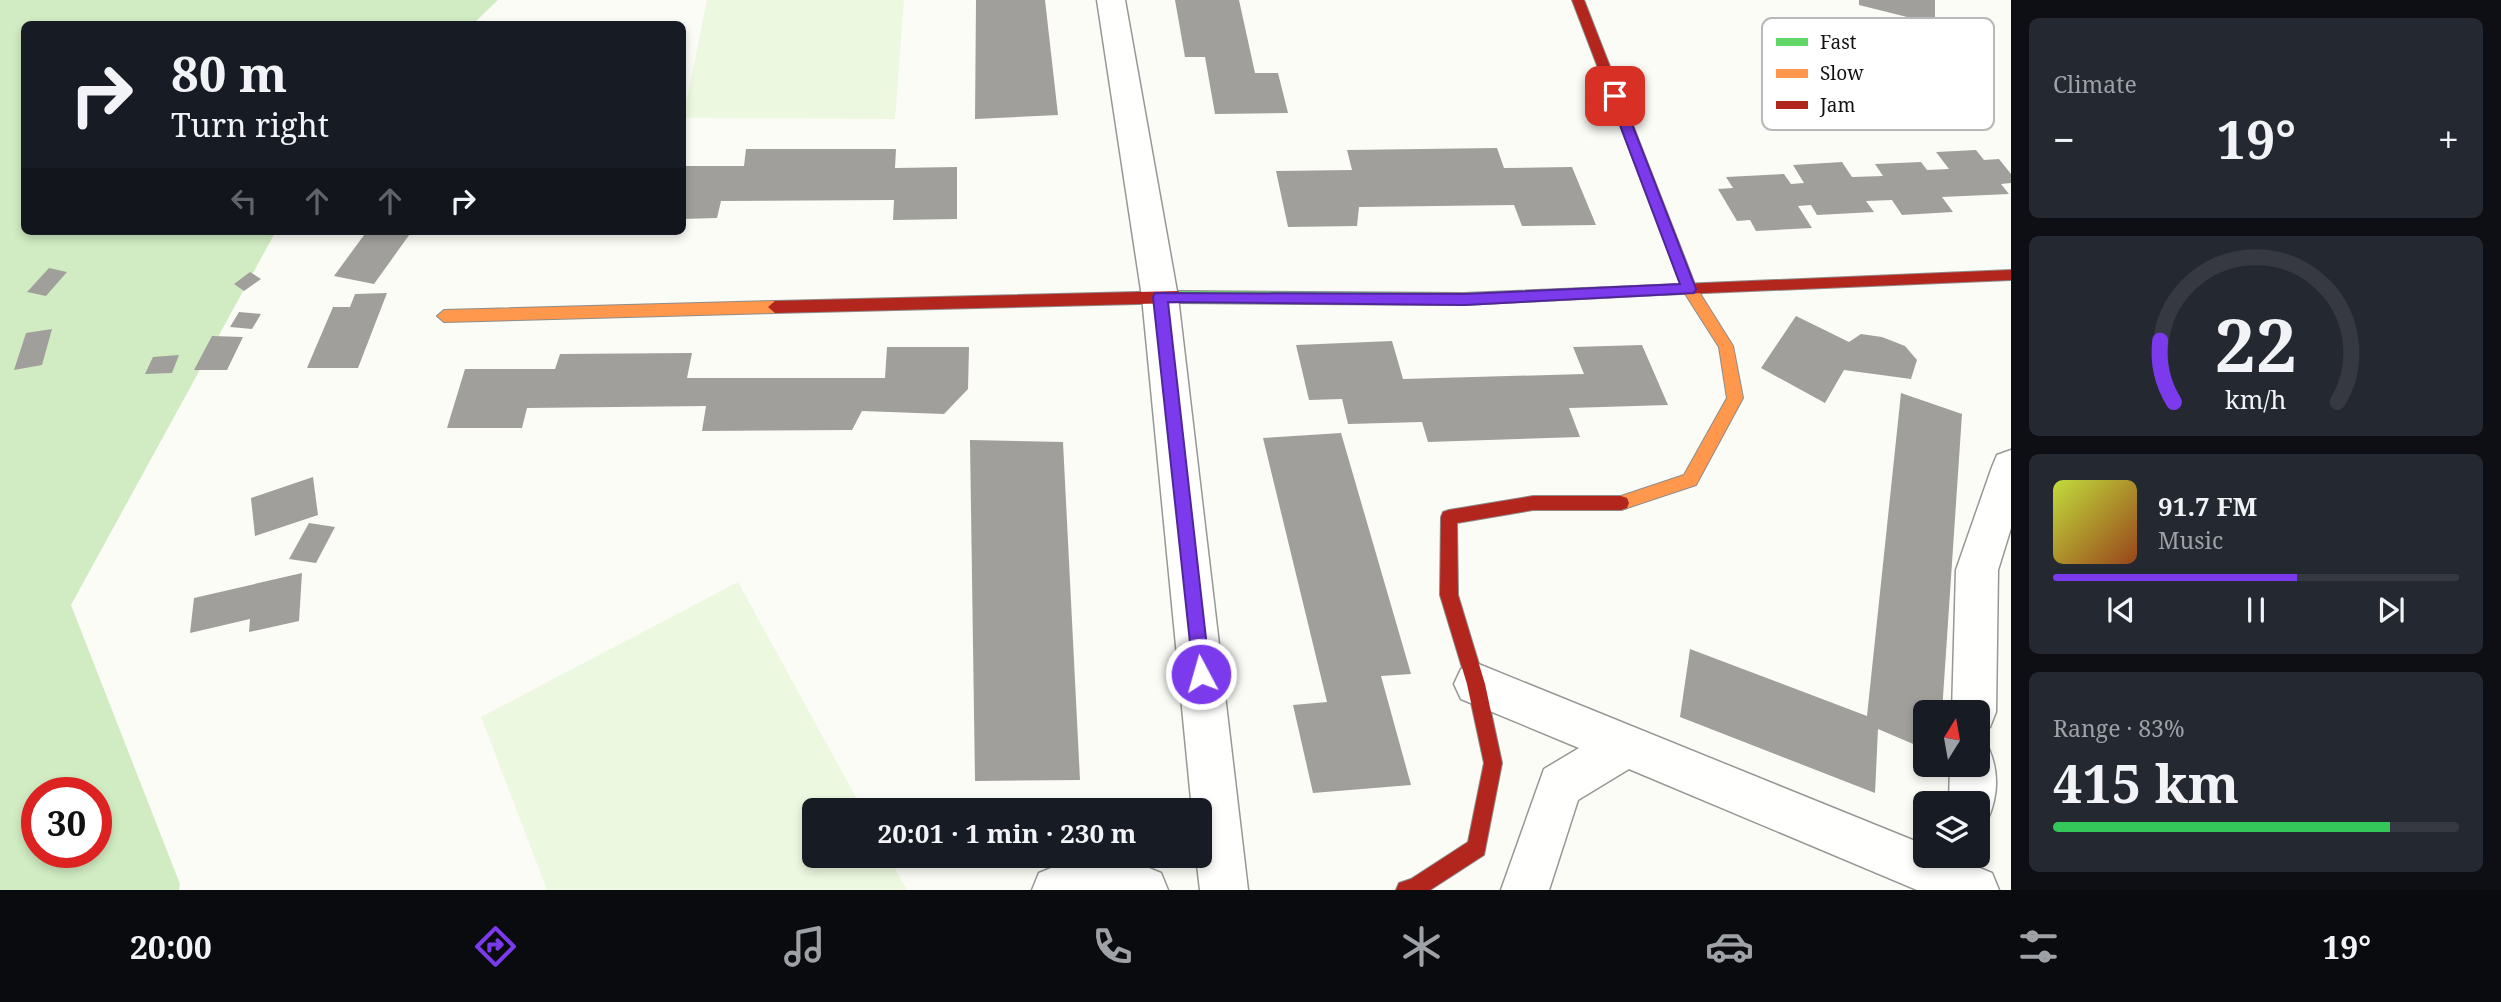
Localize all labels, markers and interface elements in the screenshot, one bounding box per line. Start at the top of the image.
legend [1762,18,1994,130]
text: Fast [1820,29,1857,55]
text: 80 m [171,40,287,106]
icon: right [56,49,147,140]
text: Slow [1820,60,1864,86]
pin [1585,66,1645,126]
text: Climate [2053,68,2137,100]
icon: arrive [1596,77,1634,115]
text: Jam [1819,92,1855,118]
text: Turn right [171,103,329,146]
text: 19° [2217,103,2296,174]
text: − [2053,113,2075,165]
text: + [2438,113,2459,165]
icon: left [225,182,263,220]
icon: ahead [298,182,336,220]
icon: ahead [371,182,409,220]
icon: right [444,182,482,220]
text: 22 [2215,294,2297,393]
text: km/h [2225,382,2287,416]
text: 91.7 FM [2158,488,2257,524]
text: Music [2158,524,2223,556]
icon: previous [2102,591,2140,629]
icon: pause [2237,591,2275,629]
icon: next [2372,591,2410,629]
position arrow [1164,637,1238,711]
north arrow [1913,700,1990,777]
map controls [1913,700,1990,868]
text: Range · 83% [2053,712,2185,744]
text: 415 km [2053,747,2239,818]
speed limit sign: 30 [21,777,112,868]
button: layers [1913,791,1990,868]
text: 20:01 · 1 min · 230 m [877,815,1137,851]
icon: directions [471,922,520,971]
icon: music [780,922,829,971]
icon: phone [1088,922,1137,971]
icon: climate [1397,922,1446,971]
icon: car [1705,922,1754,971]
icon: filters [2014,922,2063,971]
text: 20:00 [130,925,212,968]
text: 19° [2322,925,2371,968]

